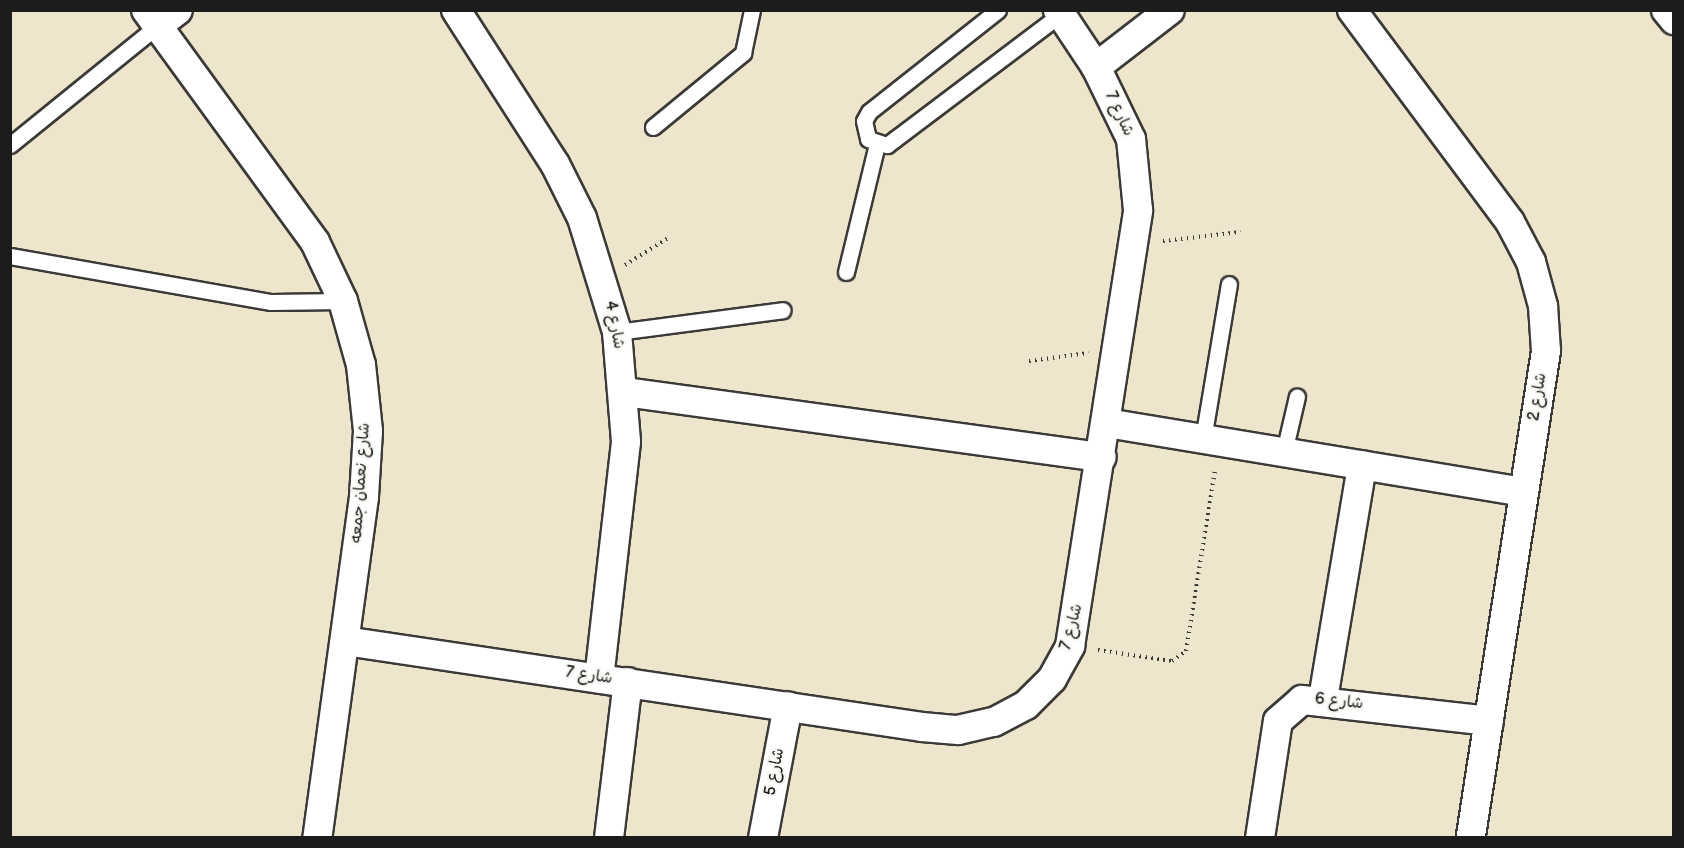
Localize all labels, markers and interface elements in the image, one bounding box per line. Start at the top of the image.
street label: شارع 7 [1100,89,1138,139]
street label: شارع 4 [600,299,628,351]
street label: شارع 2 [1525,372,1551,422]
street label: شارع نعمان جمعه [347,422,375,544]
street label: شارع 7 [1057,602,1087,652]
street label: شارع 7 [564,663,614,689]
street label: شارع 6 [1314,690,1364,714]
street label: شارع 5 [761,747,789,797]

